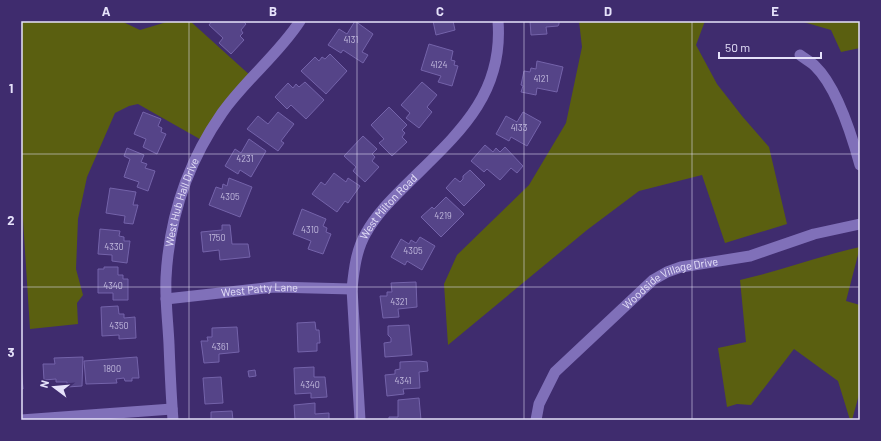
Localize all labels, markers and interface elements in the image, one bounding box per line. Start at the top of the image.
text: A [102,3,111,19]
text: B [269,3,277,19]
text: C [436,3,444,19]
text: D [604,3,612,19]
text: E [771,3,779,19]
house number: 4131 [343,34,359,45]
scale bar [719,34,821,60]
text: 50 m [725,40,750,54]
house number: 4124 [430,59,448,70]
house number: 4121 [533,73,549,84]
text: 1 [9,80,13,96]
house number: 4133 [511,122,528,133]
house number: 4231 [236,153,254,164]
street label: West Hub Hall Drive [162,155,201,247]
street label: West Milton Road [357,171,419,241]
house number: 4305 [220,191,240,202]
house number: 4219 [434,210,452,221]
text: 2 [7,212,15,228]
house number: 4310 [301,224,319,235]
house number: 1750 [208,232,226,243]
house number: 4330 [104,241,124,252]
house number: 4305 [403,245,423,256]
street label: Woodside Village Drive [619,254,719,311]
house number: 4340 [103,280,123,291]
street label: West Patty Lane [220,280,298,299]
house number: 4321 [390,296,408,307]
house number: 4350 [109,320,129,331]
house number: 4361 [211,341,229,352]
text: 3 [7,344,15,360]
house number: 1800 [103,363,121,374]
north arrow [34,367,74,407]
house number: 4341 [395,375,411,386]
text: N [37,379,51,389]
house number: 4340 [300,379,320,390]

